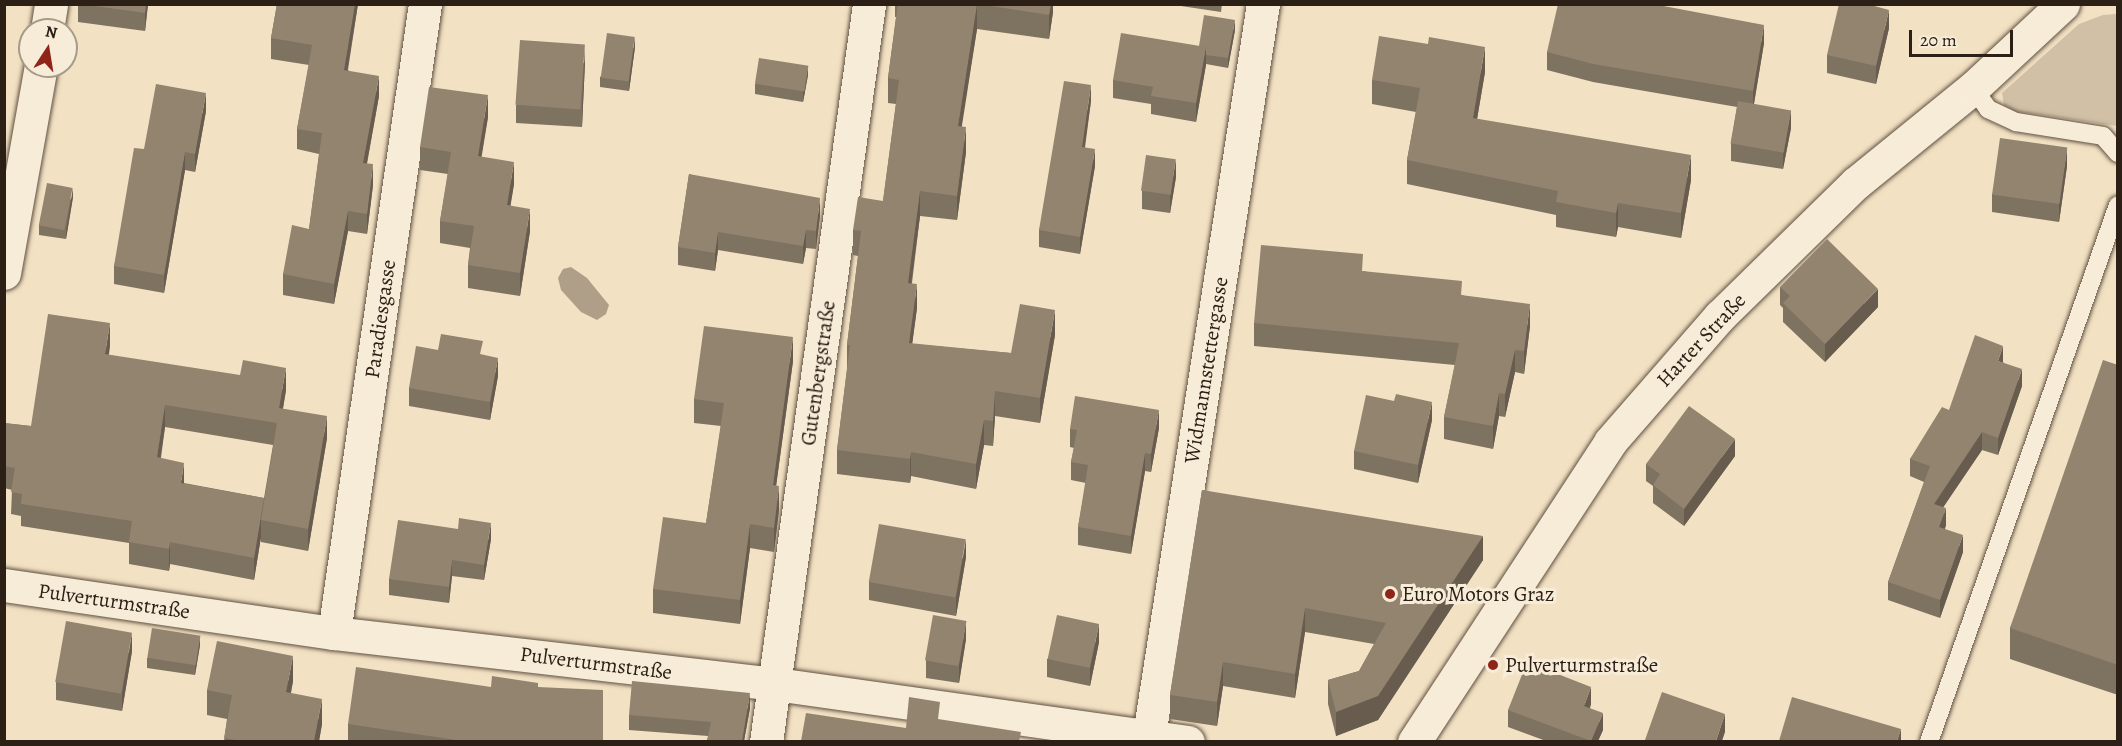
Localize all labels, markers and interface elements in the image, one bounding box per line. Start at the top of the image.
north arrow [18,18,78,78]
scale bar [1912,18,2016,56]
text: N [43,20,59,44]
text: 20 m [1920,28,1957,52]
street label: Paradiesgasse [359,258,401,380]
street label: Widmannstettergasse [1179,275,1233,465]
street label: Harter Straße [1651,288,1751,392]
street label: Gutenbergstraße [795,299,841,447]
street label: Pulverturmstraße [36,578,192,624]
place label: Euro Motors Graz [1402,581,1555,607]
marker: Euro Motors Graz [1383,587,1397,601]
street label: Pulverturmstraße [518,641,674,685]
place label: Pulverturmstraße [1505,652,1658,678]
marker: Pulverturmstraße [1486,658,1500,672]

